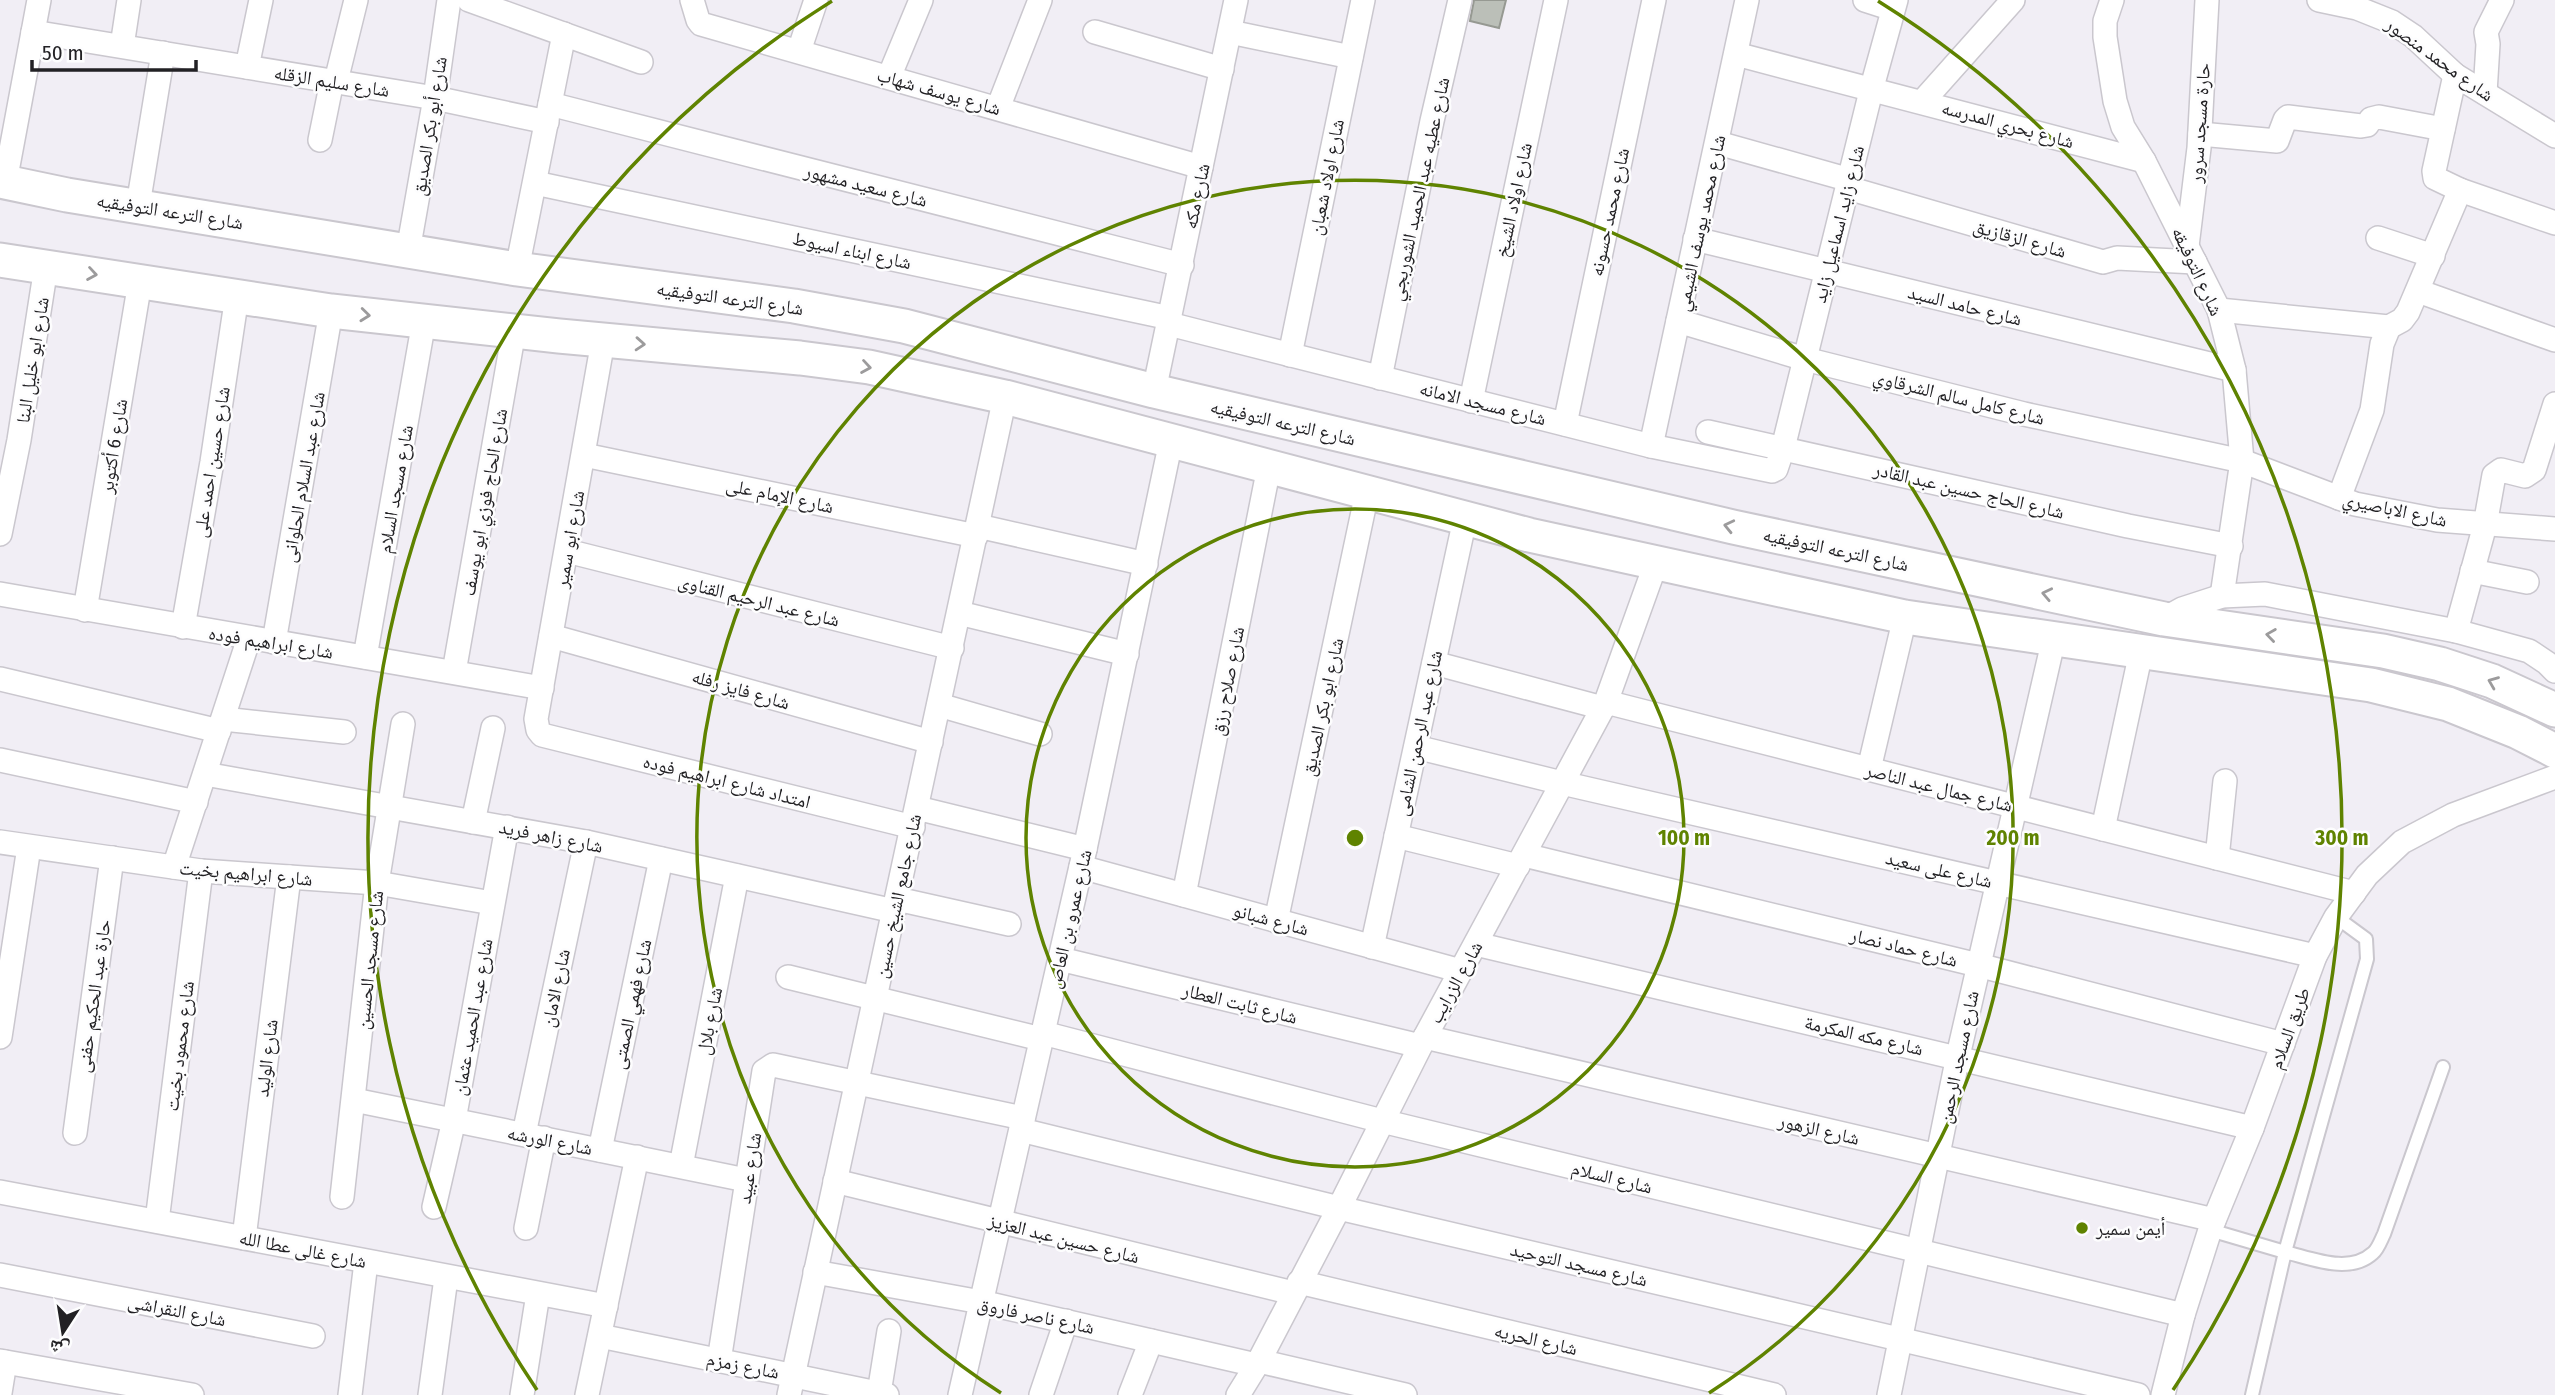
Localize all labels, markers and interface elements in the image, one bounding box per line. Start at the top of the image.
street label: شارع محمد منصور [2380,12,2498,106]
scale bar [32,28,196,72]
text: 50 m [42,40,84,66]
street label: شارع أبو بكر الصديق [407,55,452,197]
street label: شارع سليم الزقله [272,61,391,103]
street label: حارة مسجد سرور [2184,62,2215,185]
street label: شارع يوسف شهاب [874,63,1003,120]
street label: شارع عطيه عبد الحميد الشوربجي [1385,75,1458,304]
street label: شارع بحري المدرسه [1938,96,2077,157]
street label: شارع اولاد شعبان [1304,117,1349,237]
street label: شارع محمد يوسف الشيمي [1671,133,1734,314]
street label: شارع اولاد الشيخ [1490,141,1538,260]
street label: شارع زايد اسماعيل زايد [1808,143,1869,305]
street label: شارع محمد حسونه [1585,146,1634,278]
street label: شارع سعيد مشهور [801,159,930,212]
street label: شارع مكه [1178,161,1215,231]
street label: شارع الترعه التوفيقيه [95,189,245,234]
street label: شارع الزقازيق [1971,214,2069,263]
street label: شارع التوفيقه [2167,223,2228,319]
street label: شارع ابناء اسيوط [790,227,913,274]
one-way arrow [86,267,98,282]
street label: شارع الترعه التوفيقيه [655,277,805,320]
street label: شارع حامد السيد [1906,280,2024,331]
street label: شارع ابو خليل البنا [11,295,54,425]
one-way arrow [359,307,371,322]
one-way arrow [635,336,646,351]
one-way arrow [860,359,872,374]
street label: شارع كامل سالم الشرقاوي [1870,365,2047,434]
street label: شارع مسجد الامانه [1417,377,1549,430]
street label: شارع حسين احمد على [188,385,235,539]
street label: شارع عبد السلام الحلوانى [277,390,332,565]
street label: شارع الترعه التوفيقيه [1208,395,1358,450]
street label: شارع 6 أكتوبر [95,397,132,496]
street label: شارع الحاج فوزي ابو يوسف [457,406,516,598]
street label: شارع مسجد السلام [373,423,420,555]
street label: شارع الحاج حسين عبد القادر [1870,457,2066,524]
street label: شارع الإمام على [724,473,836,520]
street label: شارع الاباصيري [2340,487,2449,536]
street label: شارع ابو سمير [549,489,589,591]
one-way arrow [1723,519,1735,534]
street label: شارع الترعه التوفيقيه [1761,523,1911,576]
street label: شارع عبد الرحيم القناوى [675,569,842,633]
one-way arrow [2041,588,2053,603]
street label: شارع ابراهيم فوده [207,621,335,665]
street label: شارع صلاح رزق [1206,625,1249,738]
one-way arrow [2265,628,2277,643]
street label: شارع ابو بكر الصديق [1297,636,1348,778]
street label: شارع عبد الرحمن الشامى [1390,648,1447,818]
street label: شارع فايز رفله [689,665,792,714]
one-way arrow [2487,677,2499,691]
street label: امتداد شارع ابراهيم فوده [640,750,813,814]
street label: شارع جمال عبد الناصر [1862,758,2015,817]
street label: شارع جامع الشيخ حسين [869,812,927,981]
street label: شارع زاهر فريد [497,815,605,858]
text: 100 m [1658,825,1710,851]
text: 200 m [1985,825,2040,851]
text: 300 m [2314,825,2369,851]
centre of rings [1343,826,1367,850]
street label: شارع على سعيد [1883,846,1994,893]
street label: شارع عمرو بن العاص [1042,847,1097,991]
street label: شارع ابراهيم بخيت [178,856,314,892]
street label: شارع مسجد الحسين [351,889,388,1031]
street label: شارع شبانو [1230,898,1311,941]
street label: حارة عبد الحكيم حفنى [71,918,117,1074]
street label: شارع حماد نصار [1847,923,1960,972]
street label: شارع عبد الحميد عثمان [447,937,498,1097]
street label: شارع فهمي الصمتى [606,937,660,1072]
street label: شارع الزرايب [1423,937,1487,1027]
street label: شارع الامان [536,947,575,1029]
street label: شارع ثابت العطار [1179,978,1300,1029]
street label: شارع محمود بخيت [160,980,199,1113]
street label: طريق السلام [2264,984,2317,1073]
street label: شارع بلال [692,985,727,1057]
street label: شارع مسجد الرحمن [1933,989,1984,1126]
street label: شارع مكه المكرمة [1802,1011,1925,1060]
street label: شارع الوليد [250,1018,283,1098]
street label: شارع الزهور [1775,1109,1862,1150]
street label: شارع الورشه [505,1121,595,1160]
street label: شارع عبيد [733,1131,766,1205]
street label: شارع السلام [1569,1156,1655,1201]
street label: شارع حسين عبد العزيز [985,1208,1142,1268]
place label: أيمن سمير [2095,1217,2165,1240]
marker: أيمن سمير [2074,1220,2090,1236]
street label: شارع غالى عطا الله [237,1226,368,1273]
street label: شارع مسجد التوحيد [1508,1238,1650,1291]
street label: شارع النقراشى [126,1290,228,1331]
street label: شارع ناصر فاروق [975,1292,1096,1339]
north arrow [28,1297,98,1367]
street label: شارع الحريه [1492,1319,1580,1360]
text: ش [47,1335,72,1361]
street label: شارع زمزم [704,1347,781,1386]

